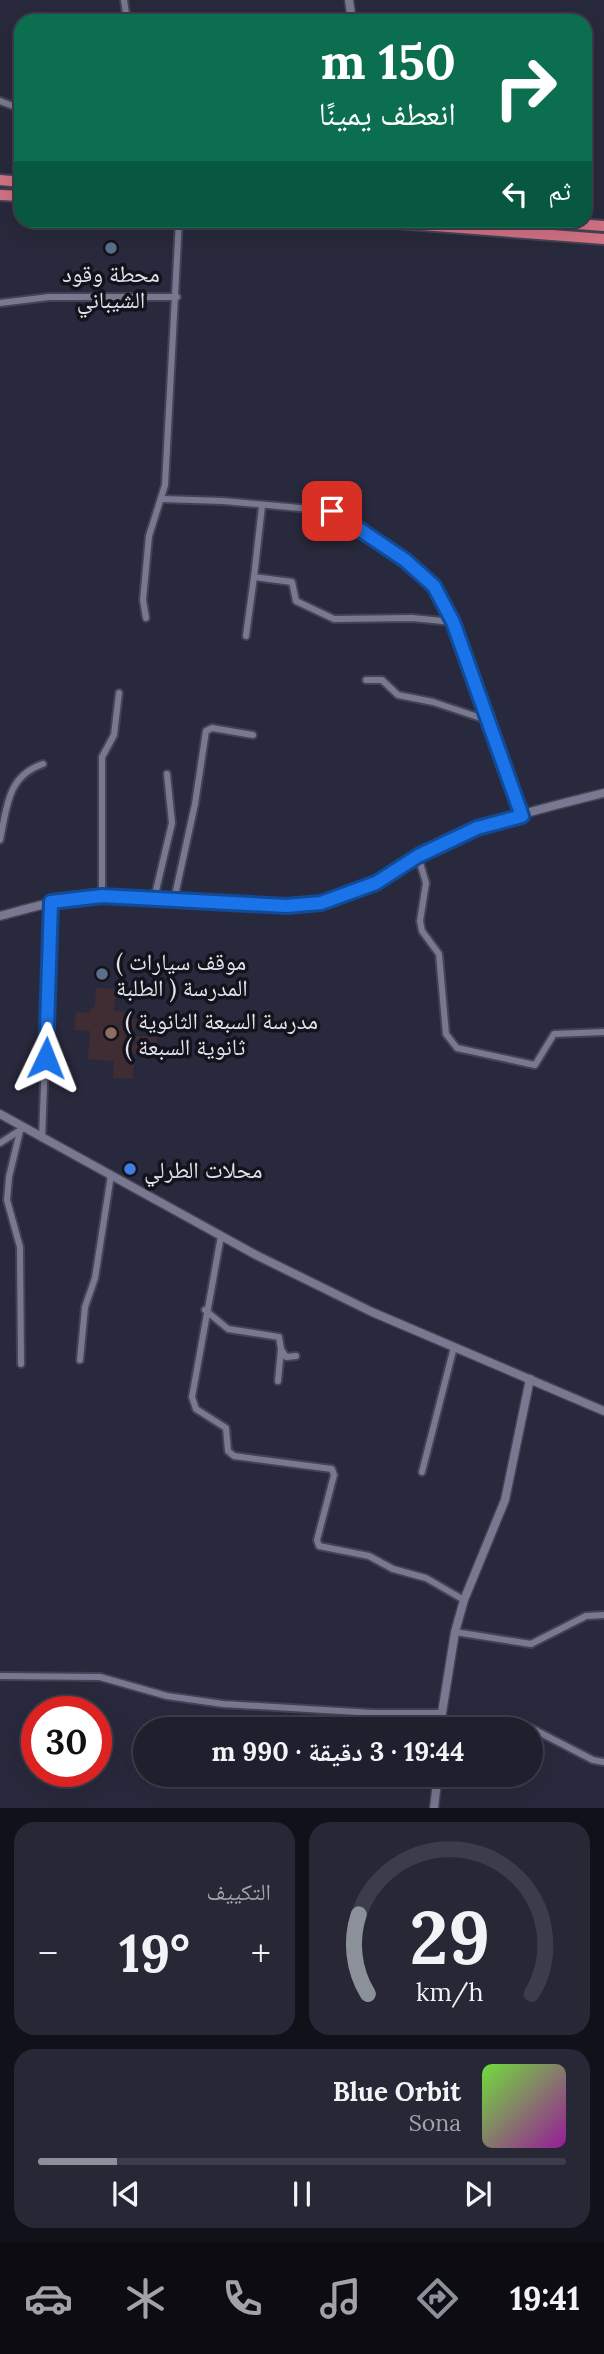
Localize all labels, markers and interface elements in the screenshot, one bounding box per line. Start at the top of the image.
text: 150 m [320,30,456,92]
icon: right [480,42,571,133]
text: انعطف يمينًا [318,93,456,134]
text: ثم [548,174,571,207]
icon: left [496,175,534,213]
marker: محطة وقود الشيباني [103,240,119,256]
place label: محطة وقود الشيباني [62,259,160,318]
pin [302,481,362,541]
icon: arrive [313,492,351,530]
place label: ( موقف سيارات المدرسة ( الطلبة [116,947,248,1003]
marker: ( موقف سيارات المدرسة ( الطلبة [94,966,110,982]
place label: ( مدرسة السبعة الثانوية ( ثانوية السبعة [125,1006,318,1062]
position arrow [9,1021,83,1095]
marker: ( مدرسة السبعة الثانوية ( ثانوية السبعة [103,1025,119,1041]
place label: محلات الطرلي [144,1155,262,1188]
marker: محلات الطرلي [122,1161,138,1177]
speed limit sign: 30 [21,1696,112,1787]
text: 19:44 · 3 دقيقة · 990 m [211,1735,465,1768]
text: التكييف [206,1877,271,1906]
text: 29 [409,1892,490,1985]
text: 19° [119,1920,190,1986]
text: − [38,1929,58,1977]
text: + [251,1929,271,1977]
text: km/h [416,1976,483,2008]
text: Blue Orbit [333,2075,461,2108]
text: Sona [409,2108,461,2137]
icon: previous [107,2175,145,2213]
icon: pause [283,2175,321,2213]
icon: next [459,2175,497,2213]
icon: car [24,2274,73,2323]
icon: climate [121,2274,170,2323]
icon: phone [218,2274,267,2323]
icon: music [316,2274,365,2323]
icon: directions [413,2274,462,2323]
text: 19:41 [510,2278,580,2319]

